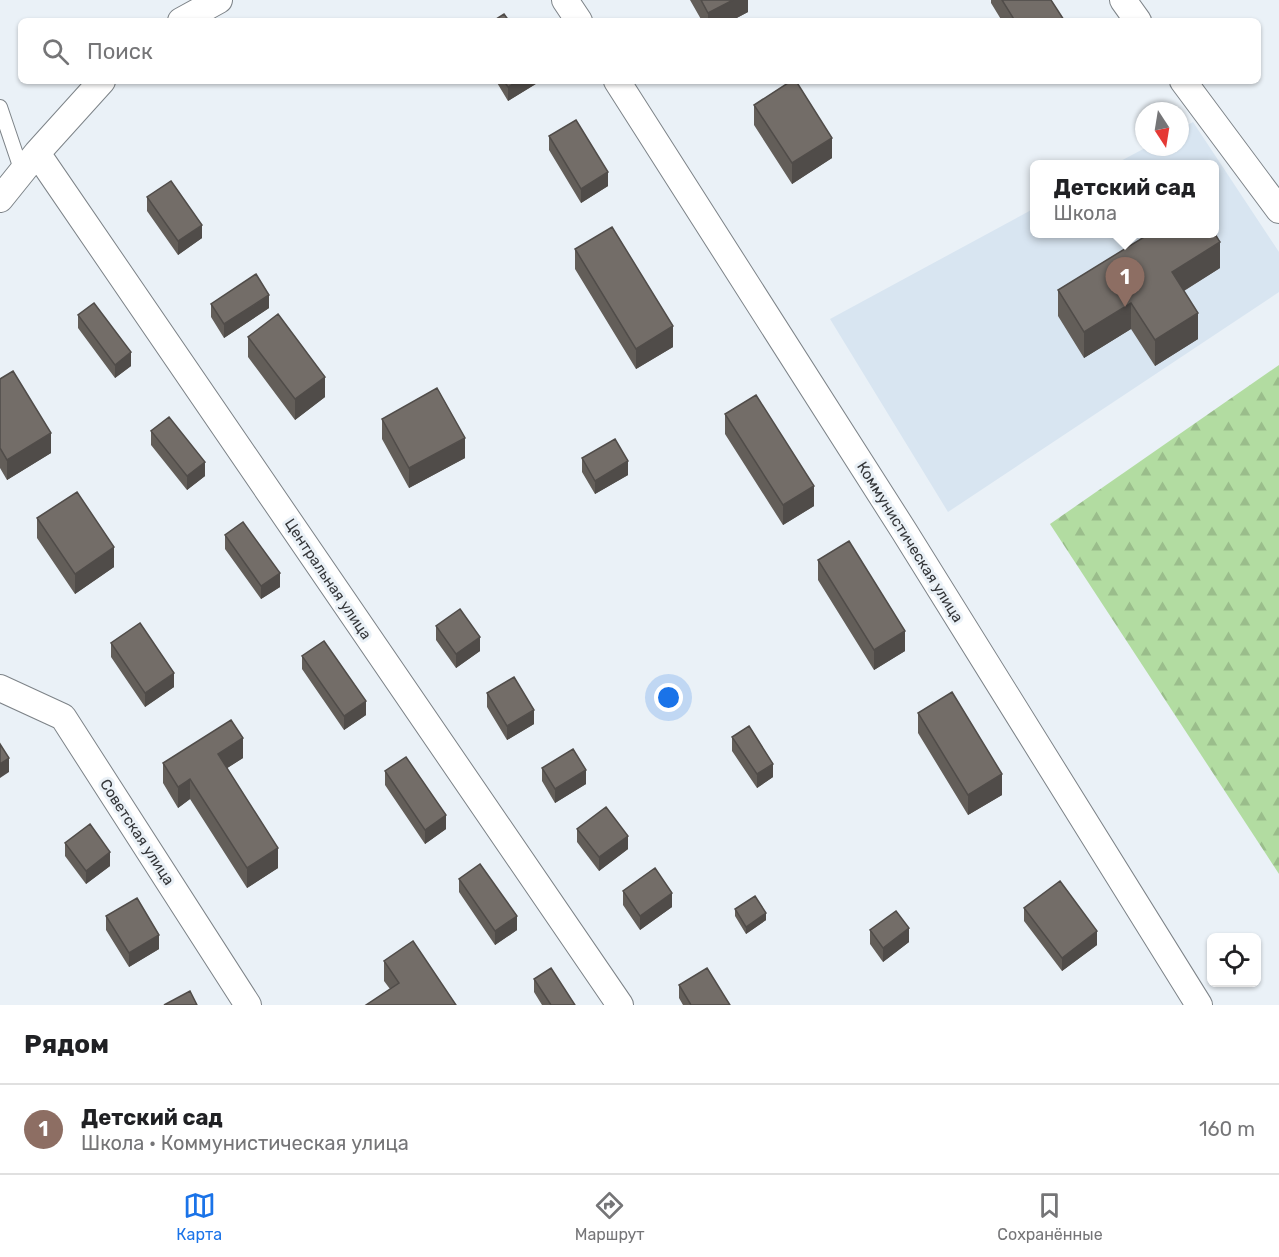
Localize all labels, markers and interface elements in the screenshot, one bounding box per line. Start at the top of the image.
search box [18,18,1261,84]
icon: search [39,35,72,68]
text: Поиск [87,38,153,65]
north arrow [1135,102,1189,156]
popup [1030,160,1219,238]
text: Детский сад [1054,174,1195,201]
text: Школа [1054,201,1117,225]
pin: 1 [1106,258,1144,307]
street label: Коммунистическая улица [853,458,967,626]
street label: Центральная улица [281,515,375,643]
your location [654,683,683,712]
street label: Советская улица [96,776,178,888]
map controls [1207,933,1261,987]
button: locate [1207,933,1261,987]
text: Рядом [24,1029,109,1060]
text: Детский сад [81,1104,223,1131]
text: 1 [39,1117,48,1141]
text: 160 m [1199,1117,1255,1141]
text: Школа · Коммунистическая улица [81,1131,409,1155]
tab: Карта [176,1189,222,1244]
tab: Маршрут [575,1189,645,1244]
tab: Сохранённые [997,1189,1103,1244]

